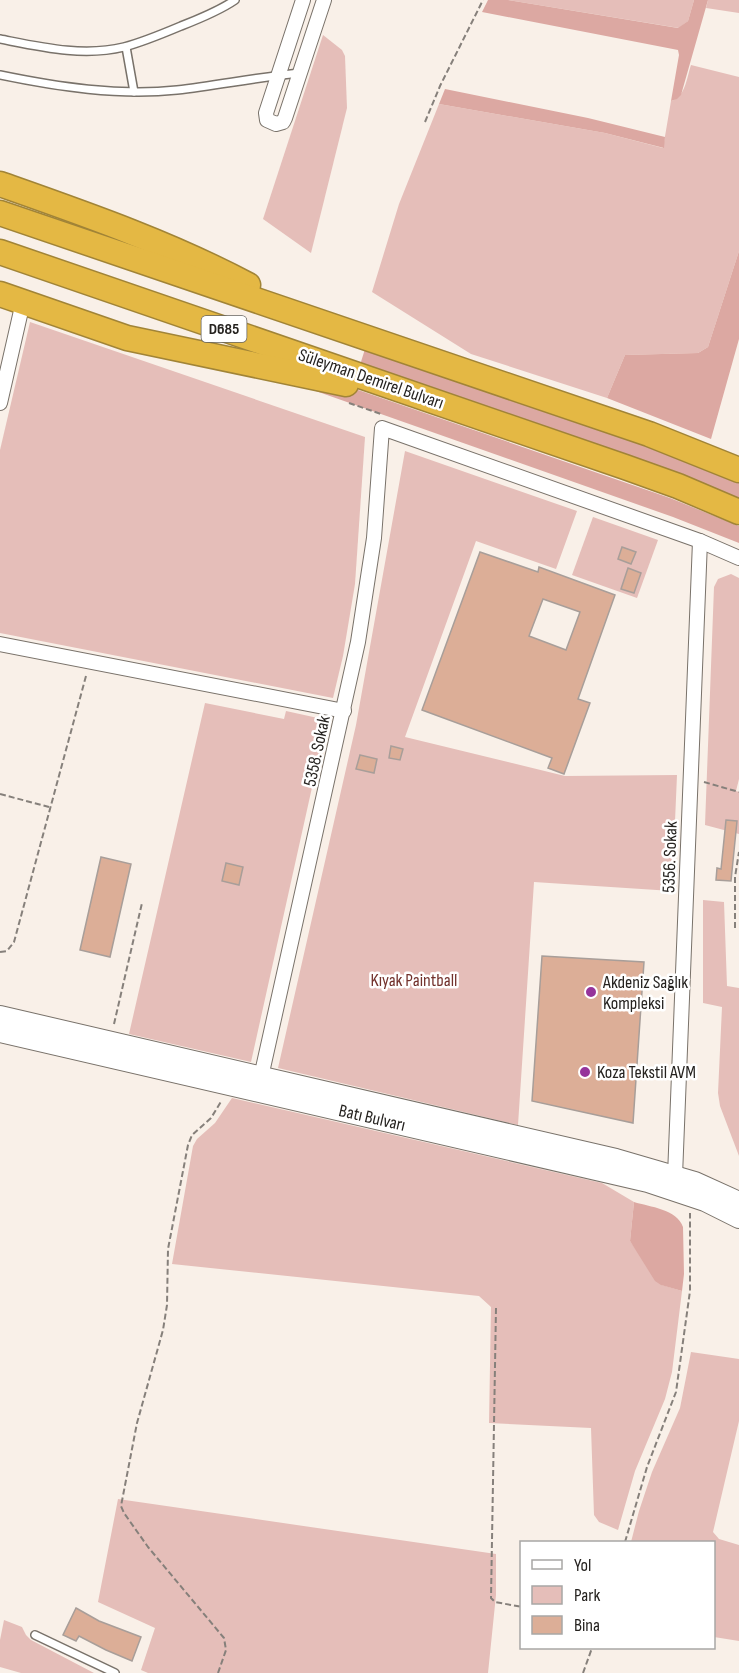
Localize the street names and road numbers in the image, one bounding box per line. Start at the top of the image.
road number: D685 [202,316,246,342]
street label: Süleyman Demirel Bulvarı [296,344,446,414]
street label: 5358. Sokak [299,714,335,788]
street label: 5356. Sokak [658,821,682,893]
street label: Batı Bulvarı [337,1100,407,1136]

